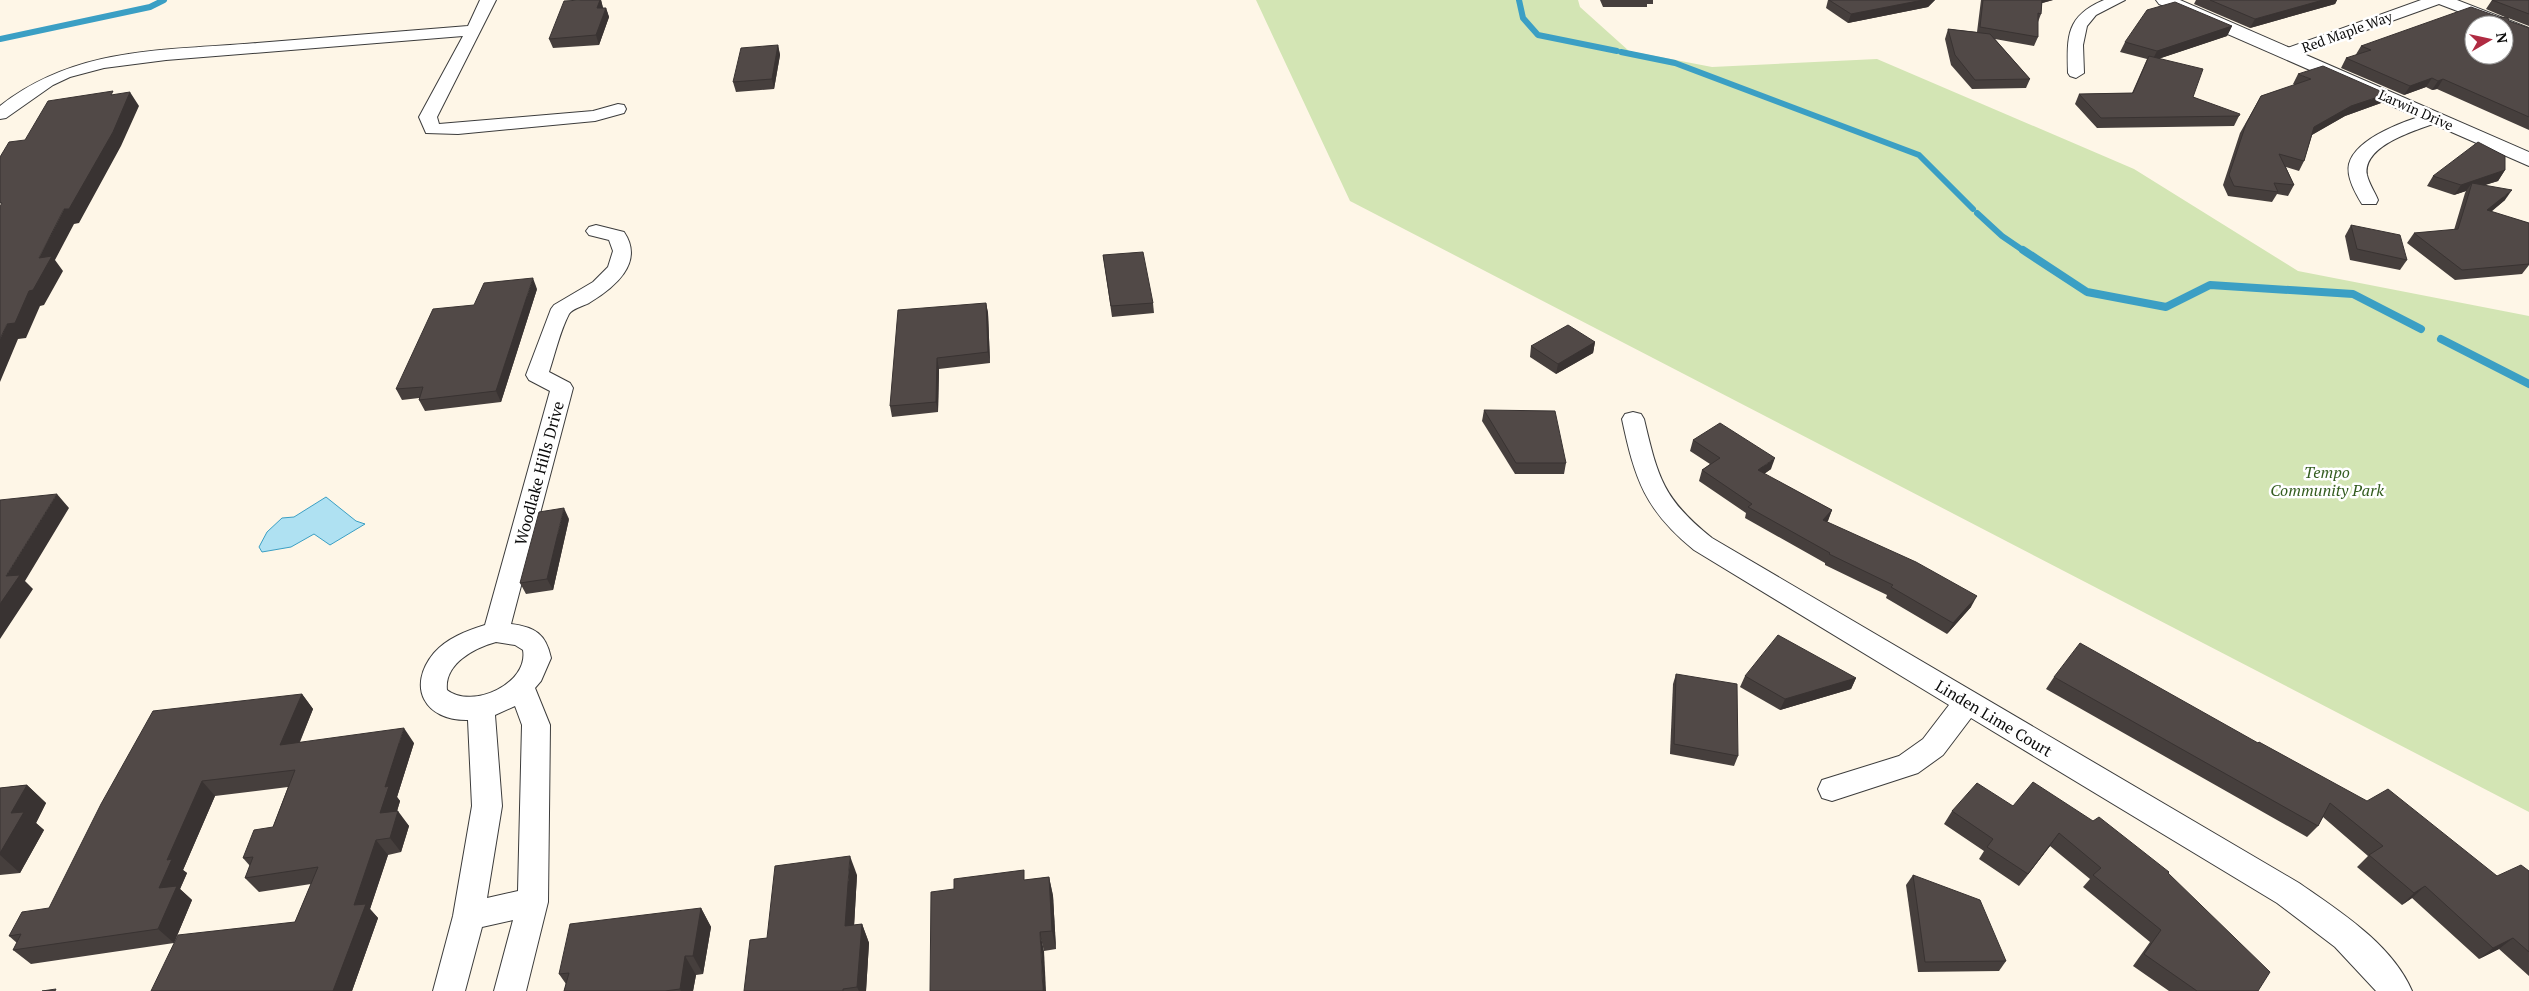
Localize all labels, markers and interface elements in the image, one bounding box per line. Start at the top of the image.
street label: Red Maple Way [2299,6,2396,57]
north arrow [2464,15,2514,65]
text: N [2492,31,2513,45]
street label: Larwin Drive [2376,85,2457,134]
street label: Woodlake Hills Drive [509,398,569,548]
park label: Tempo Community Park [2270,461,2384,501]
street label: Linden Lime Court [1931,674,2057,762]

